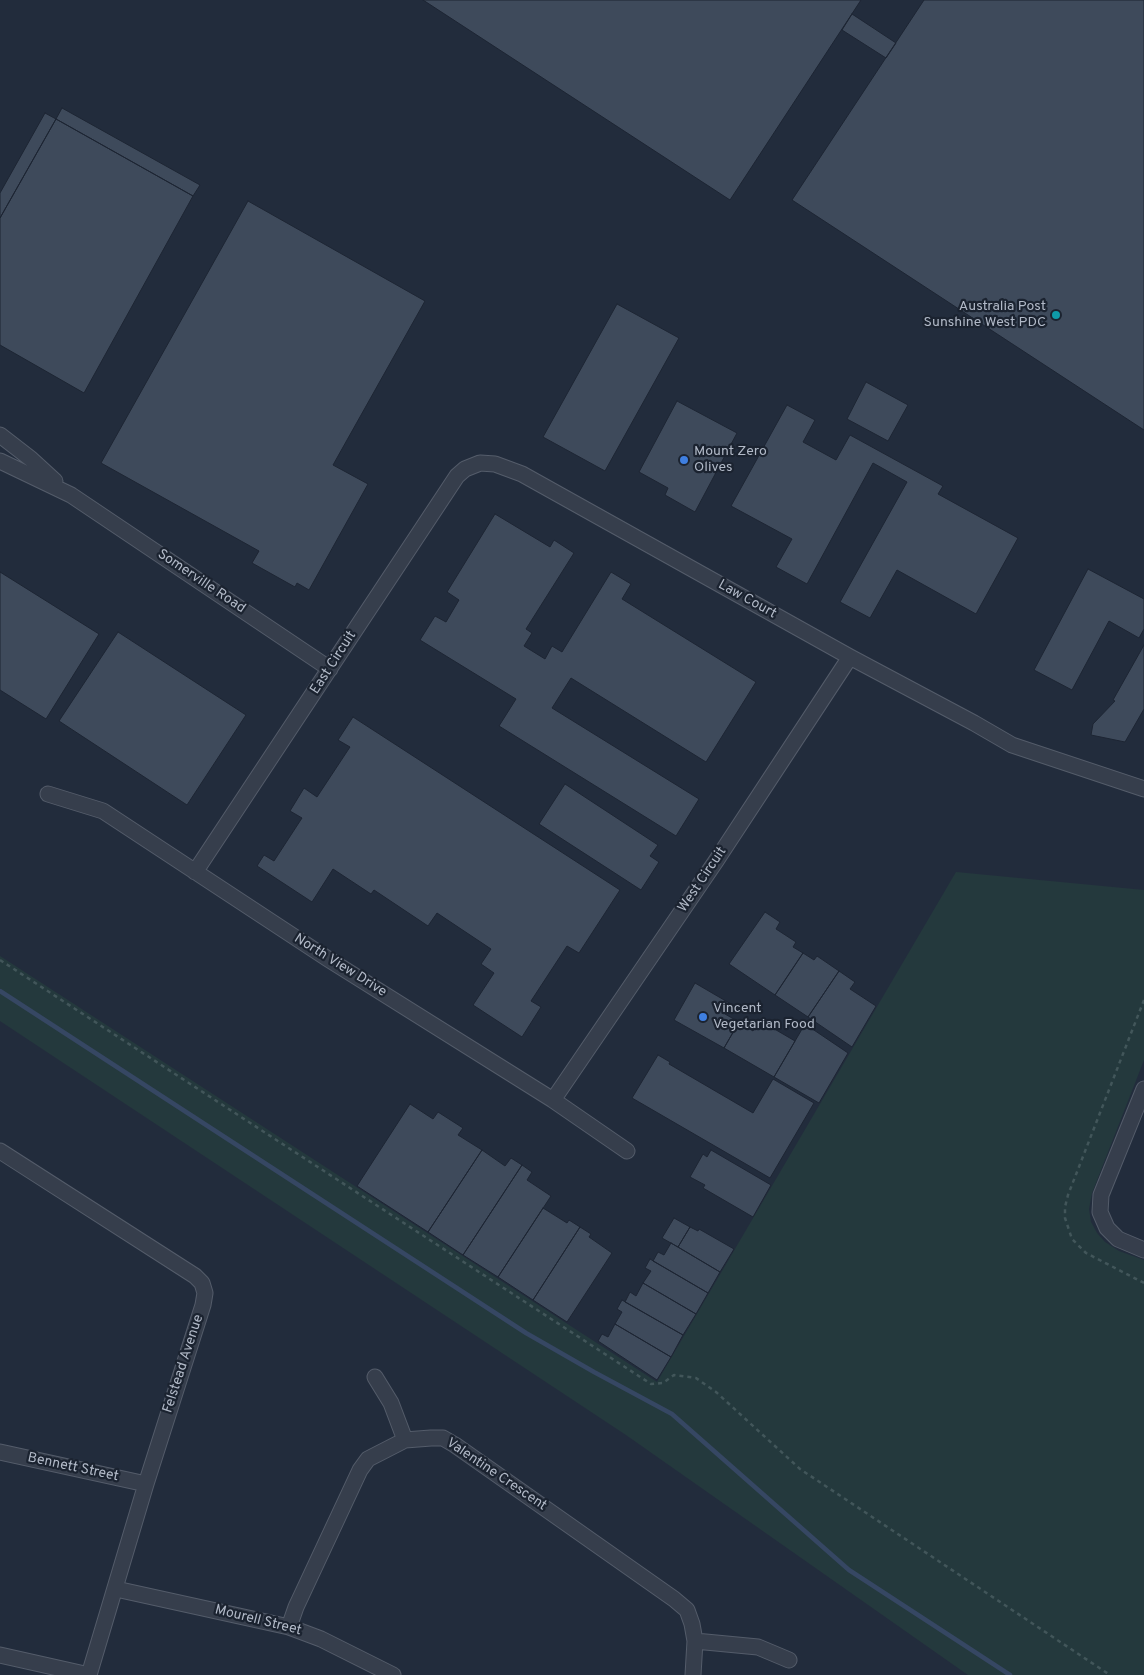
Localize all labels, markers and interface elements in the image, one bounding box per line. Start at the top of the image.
place label: Australia Post Sunshine West PDC [924,299,1046,332]
marker: Australia Post Sunshine West PDC [1050,309,1062,321]
place label: Mount Zero Olives [694,444,767,477]
marker: Mount Zero Olives [678,454,690,466]
street label: Somerville Road [154,546,248,618]
street label: Law Court [715,577,779,623]
street label: East Circuit [307,628,361,698]
street label: West Circuit [675,844,731,916]
street label: North View Drive [291,931,389,1001]
place label: Vincent Vegetarian Food [713,1001,815,1034]
marker: Vincent Vegetarian Food [697,1011,709,1023]
street label: Felstead Avenue [160,1313,208,1415]
street label: Valentine Crescent [443,1435,549,1515]
street label: Bennett Street [26,1450,120,1486]
street label: Mourell Street [213,1602,303,1640]

